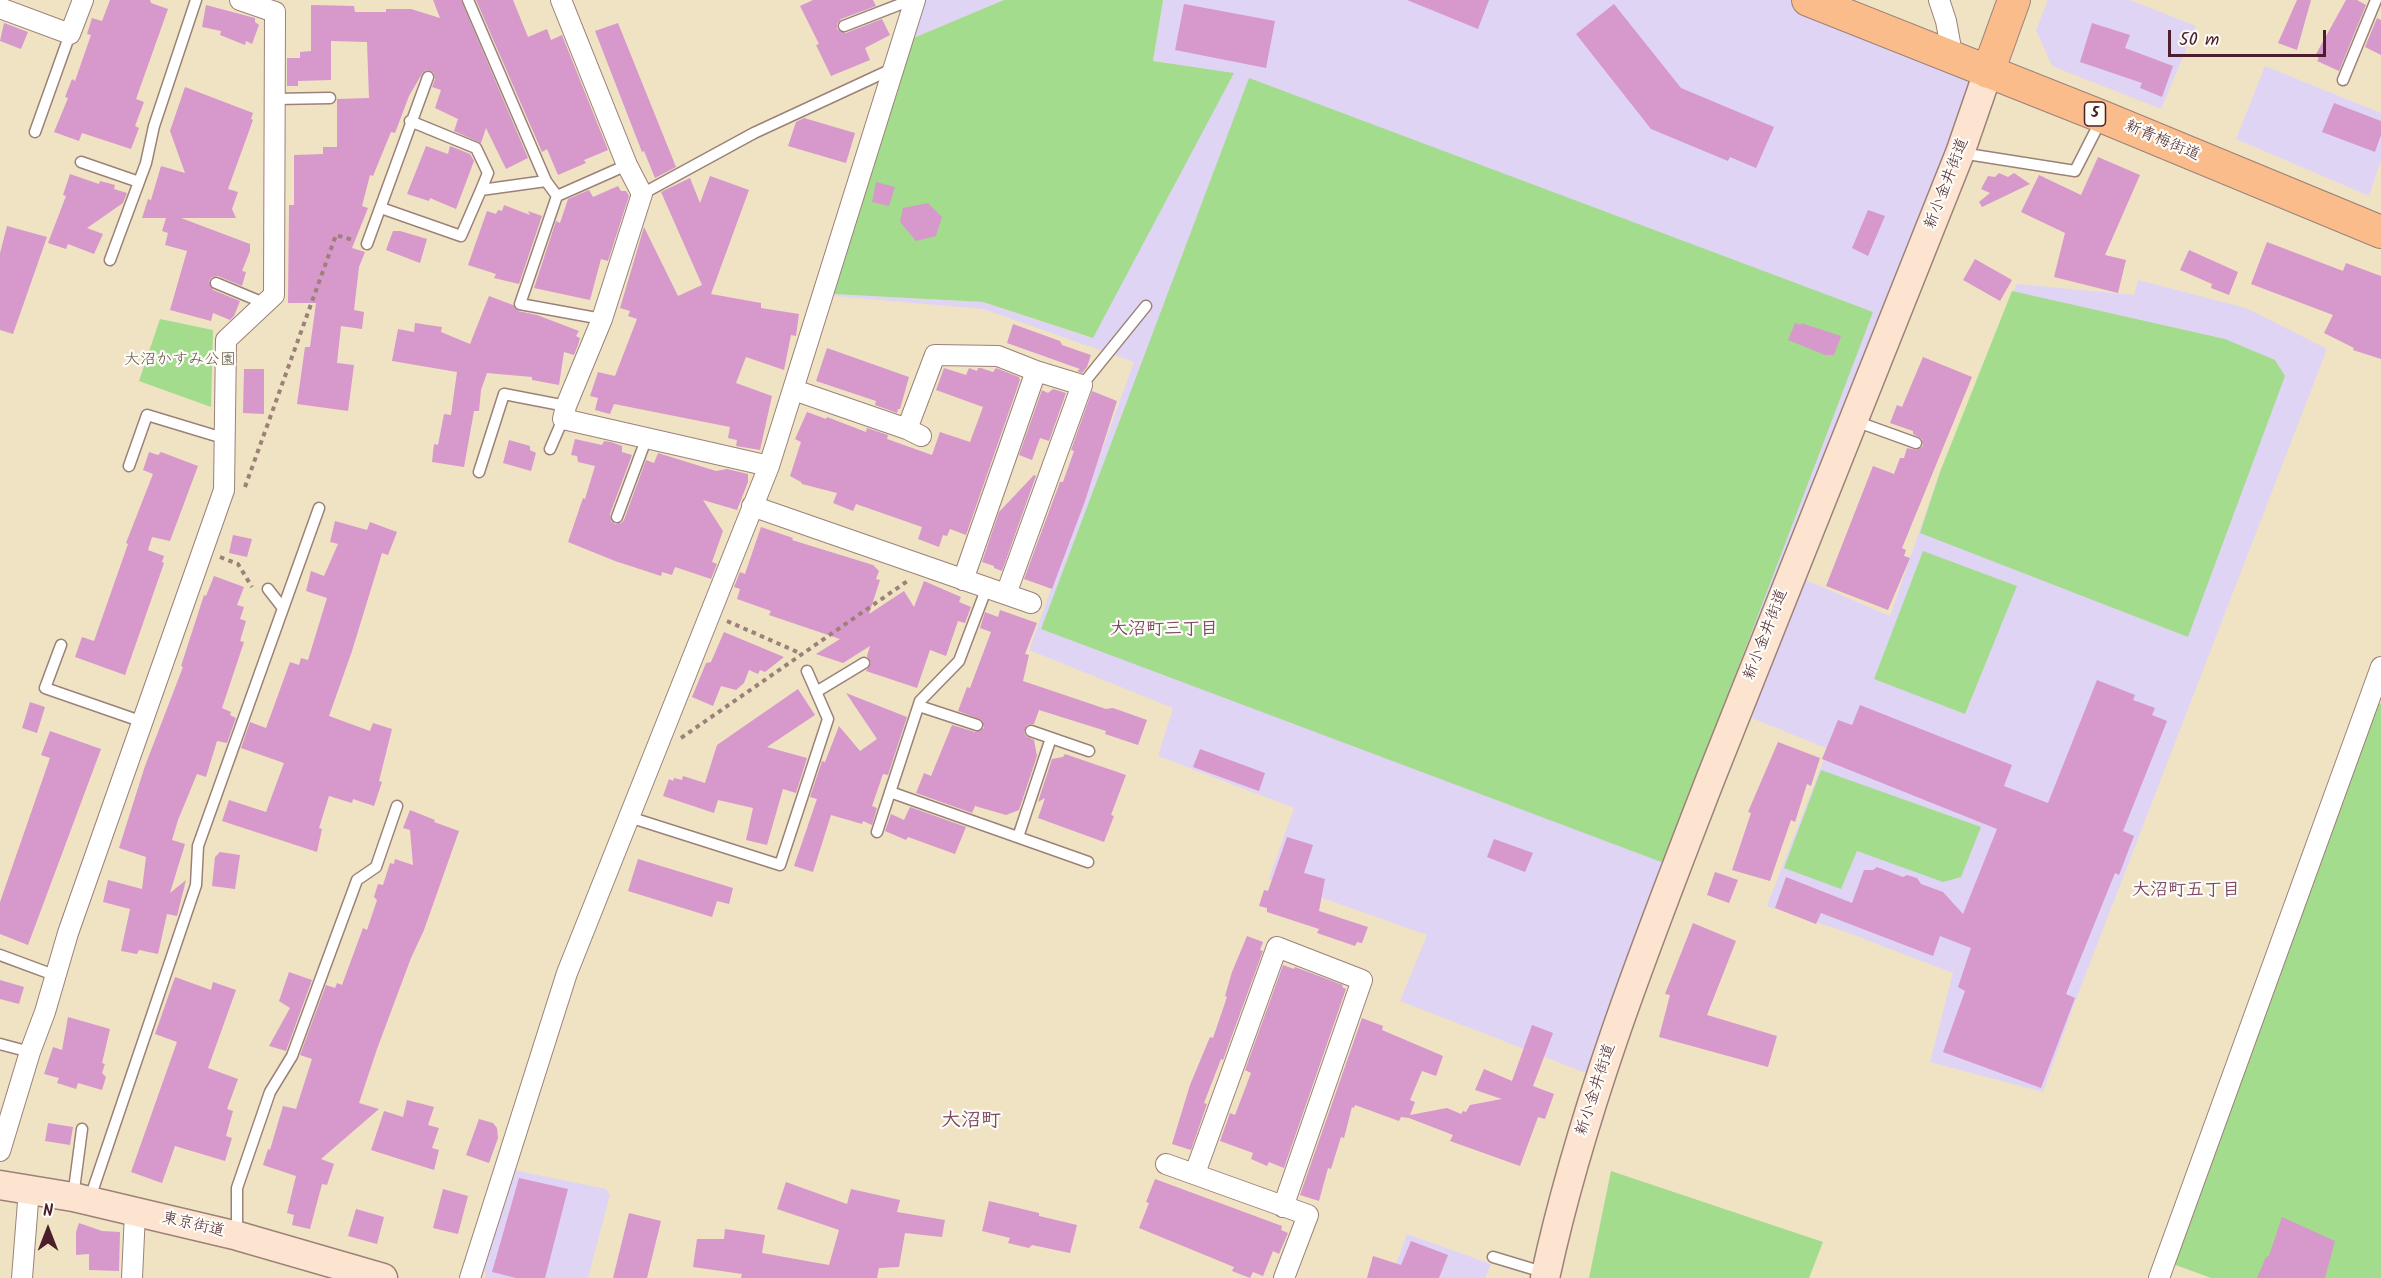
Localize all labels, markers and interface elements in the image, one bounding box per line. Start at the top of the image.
scale bar [2171,18,2328,56]
text: 50 m [2179,26,2219,55]
road number: 5 [2084,102,2106,126]
street label: 新青梅街道 [2121,118,2203,166]
street label: 新小金井街道 [1922,136,1974,232]
park label: 大沼かすみ公園 [124,351,236,371]
street label: 新小金井街道 [1741,587,1793,683]
district label: 大沼町三丁目 [1110,620,1218,642]
district label: 大沼町五丁目 [2132,881,2240,903]
street label: 新小金井街道 [1573,1041,1621,1139]
district label: 大沼町 [941,1111,1001,1135]
text: N [43,1199,53,1224]
north arrow [18,1200,78,1260]
street label: 東京街道 [160,1209,226,1243]

